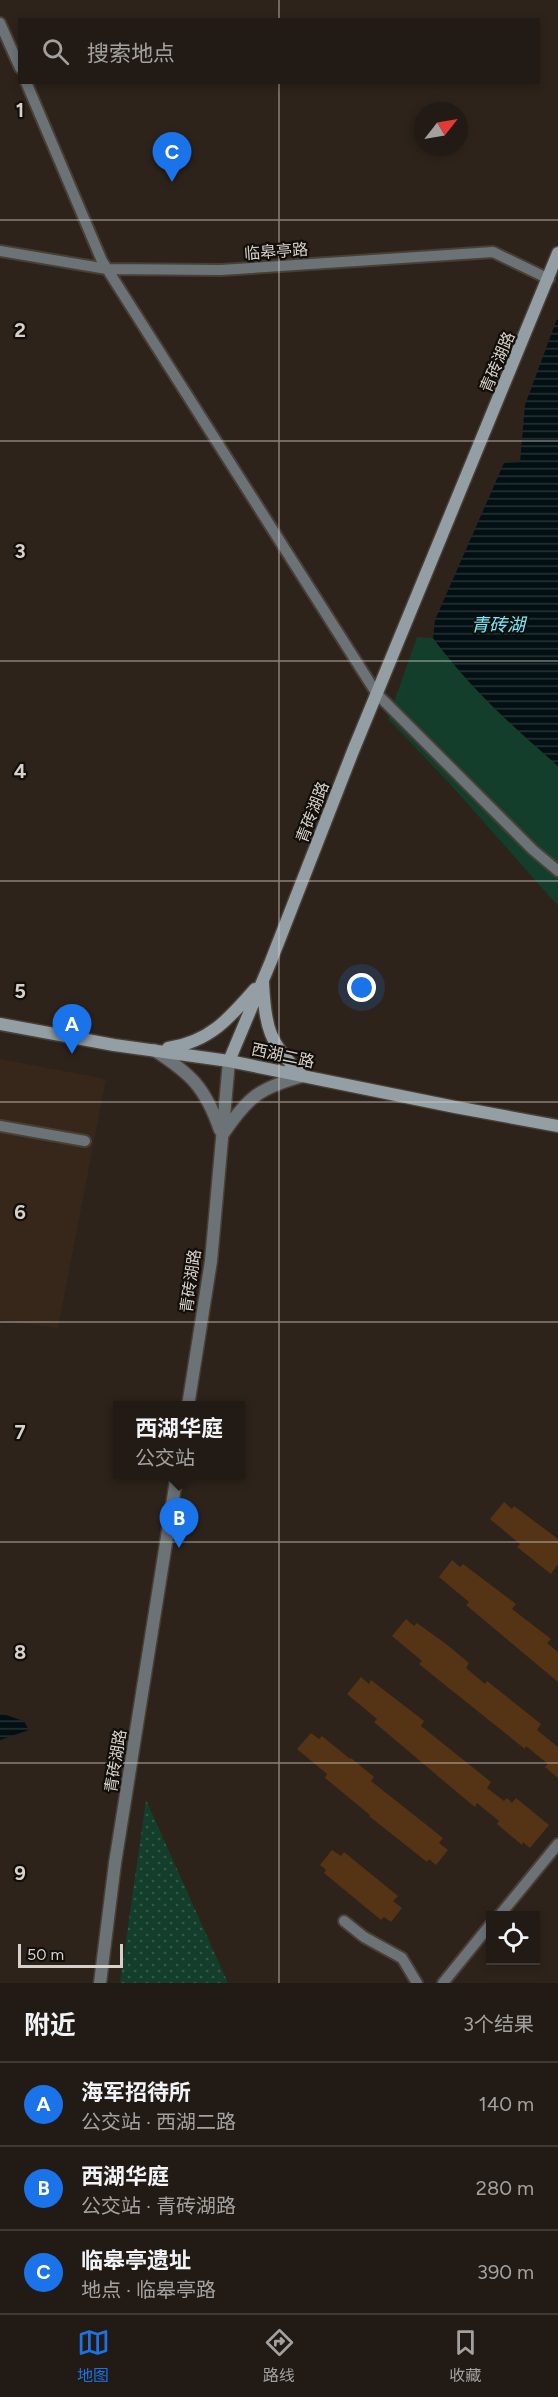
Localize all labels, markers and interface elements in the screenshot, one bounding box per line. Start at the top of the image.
search box [18,18,540,84]
icon: search [39,35,72,68]
text: 搜索地点 [87,40,175,67]
text: 1 [16,98,24,122]
north arrow [414,102,468,156]
pin: C [152,132,192,182]
street label: 临皋亭路 [243,240,309,263]
text: 2 [14,318,26,342]
street label: 青砖湖路 [476,329,519,395]
text: 3 [14,539,26,563]
water label: 青砖湖 [471,614,528,636]
text: 4 [14,759,27,783]
street label: 青砖湖路 [292,779,333,845]
your location [347,973,376,1002]
text: 5 [14,979,26,1003]
pin: A [52,1004,92,1054]
street label: 西湖二路 [250,1040,316,1071]
text: 6 [14,1200,26,1224]
street label: 青砖湖路 [177,1248,204,1314]
popup [113,1401,245,1479]
text: 西湖华庭 [135,1415,223,1442]
text: 7 [14,1420,26,1444]
text: 公交站 [135,1446,195,1470]
pin: B [160,1498,198,1548]
text: 8 [14,1640,26,1664]
street label: 青砖湖路 [101,1728,130,1794]
text: 9 [14,1861,26,1885]
map controls [486,1911,540,1965]
button: locate [486,1911,540,1965]
scale bar [18,1941,123,1968]
text: 50 m [27,1945,64,1964]
text: 附近 [24,2009,76,2041]
text: 3个结果 [463,2012,534,2036]
text: 海军招待所 [81,2079,191,2106]
text: A [36,2092,51,2116]
text: 140 m [479,2092,534,2116]
text: 公交站 · 西湖二路 [81,2110,236,2134]
text: 西湖华庭 [81,2163,169,2190]
text: B [37,2176,50,2200]
text: 280 m [476,2176,534,2200]
text: 公交站 · 青砖湖路 [81,2194,236,2218]
text: 临皋亭遗址 [81,2247,191,2274]
text: C [36,2260,51,2284]
text: 390 m [477,2260,534,2284]
text: 地点 · 临皋亭路 [81,2278,216,2302]
tab: 地图 [77,2326,110,2386]
tab: 路线 [263,2326,296,2386]
tab: 收藏 [449,2326,482,2386]

